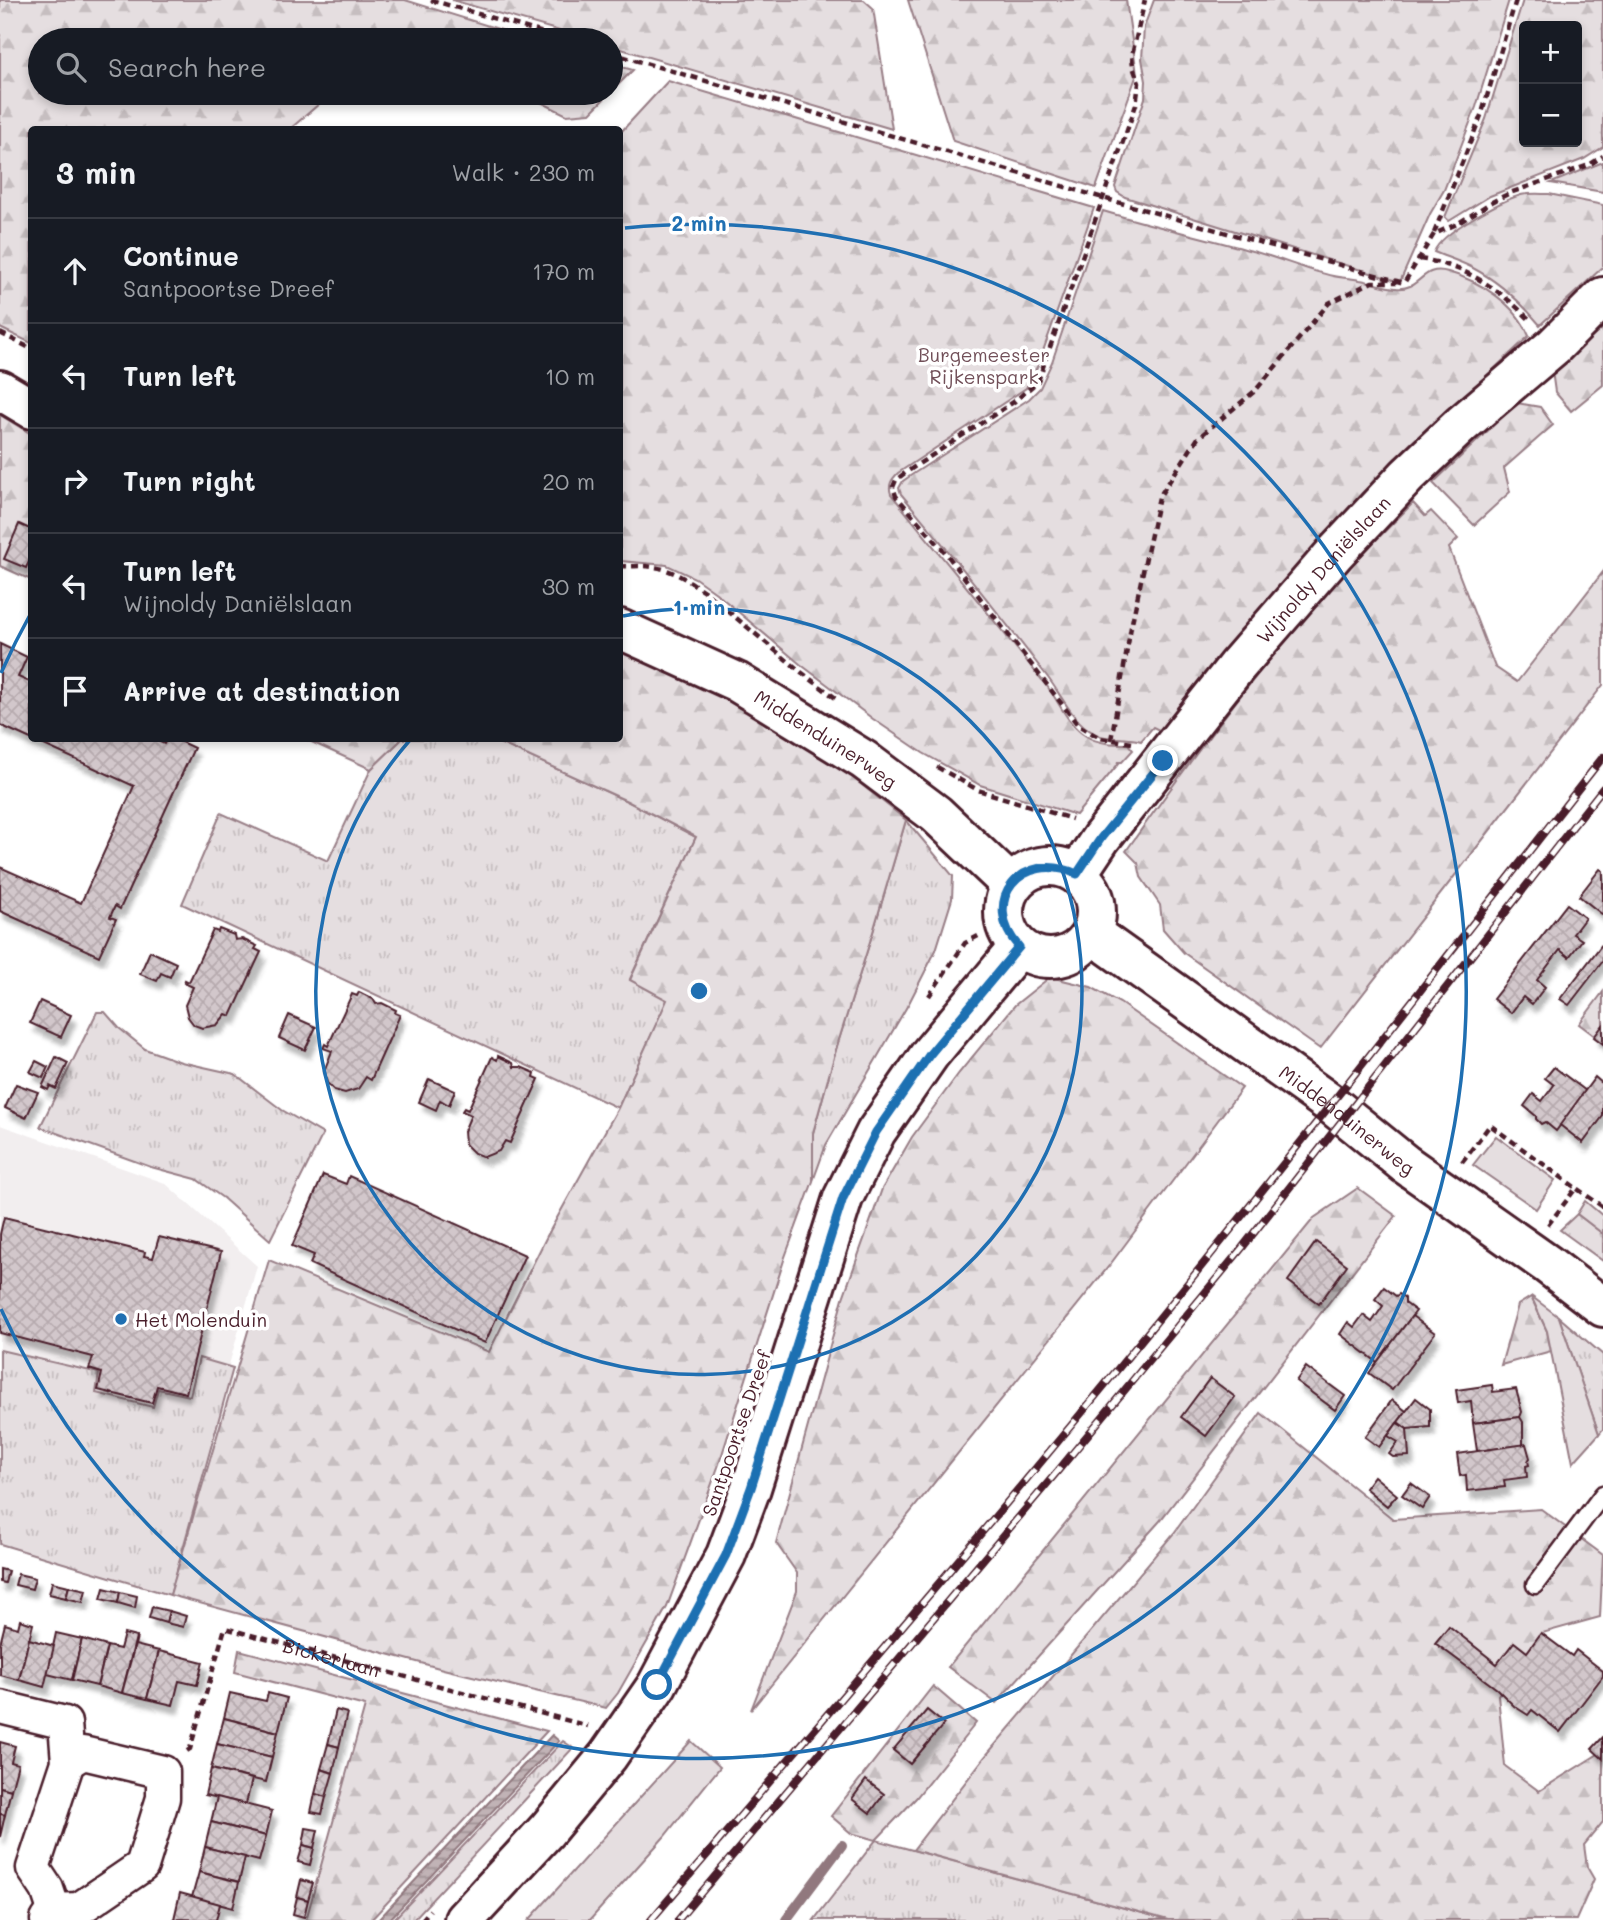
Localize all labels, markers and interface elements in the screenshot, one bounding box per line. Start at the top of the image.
map controls [1519,21,1582,147]
button: + [1519,21,1582,84]
search box [28,28,623,105]
icon: search [52,48,90,86]
text: Search here [108,50,266,84]
button: − [1519,84,1582,147]
text: 3 min [56,152,136,192]
text: Walk · 230 m [452,157,595,187]
text: 2 min [671,209,727,236]
text: Continue [123,239,239,273]
icon: ahead [56,252,94,290]
text: 170 m [532,256,595,286]
text: Santpoortse Dreef [123,273,334,303]
park label: Burgemeester Rijkenspark [918,342,1050,389]
icon: left [56,357,94,395]
text: Turn left [123,359,236,393]
text: 10 m [545,361,595,391]
icon: right [56,462,94,500]
text: Turn right [123,464,256,498]
text: 20 m [542,466,595,496]
street label: Wijnoldy Daniëlslaan [1250,490,1395,648]
text: Turn left [123,554,236,588]
icon: left [56,567,94,605]
text: 30 m [542,571,595,601]
text: Wijnoldy Daniëlslaan [123,588,352,618]
text: 1 min [673,593,725,620]
icon: arrive [56,672,94,710]
text: Arrive at destination [123,674,400,708]
street label: Middenduinerweg [750,683,903,793]
route end [1147,745,1178,776]
centre of rings [687,979,711,1003]
street label: Middenduinerweg [1275,1059,1420,1180]
place label: Het Molenduin [135,1307,267,1332]
marker: Het Molenduin [113,1311,129,1327]
street label: Santpoortse Dreef [696,1346,776,1519]
street label: Bickerlaan [280,1632,383,1682]
route start [641,1669,672,1700]

